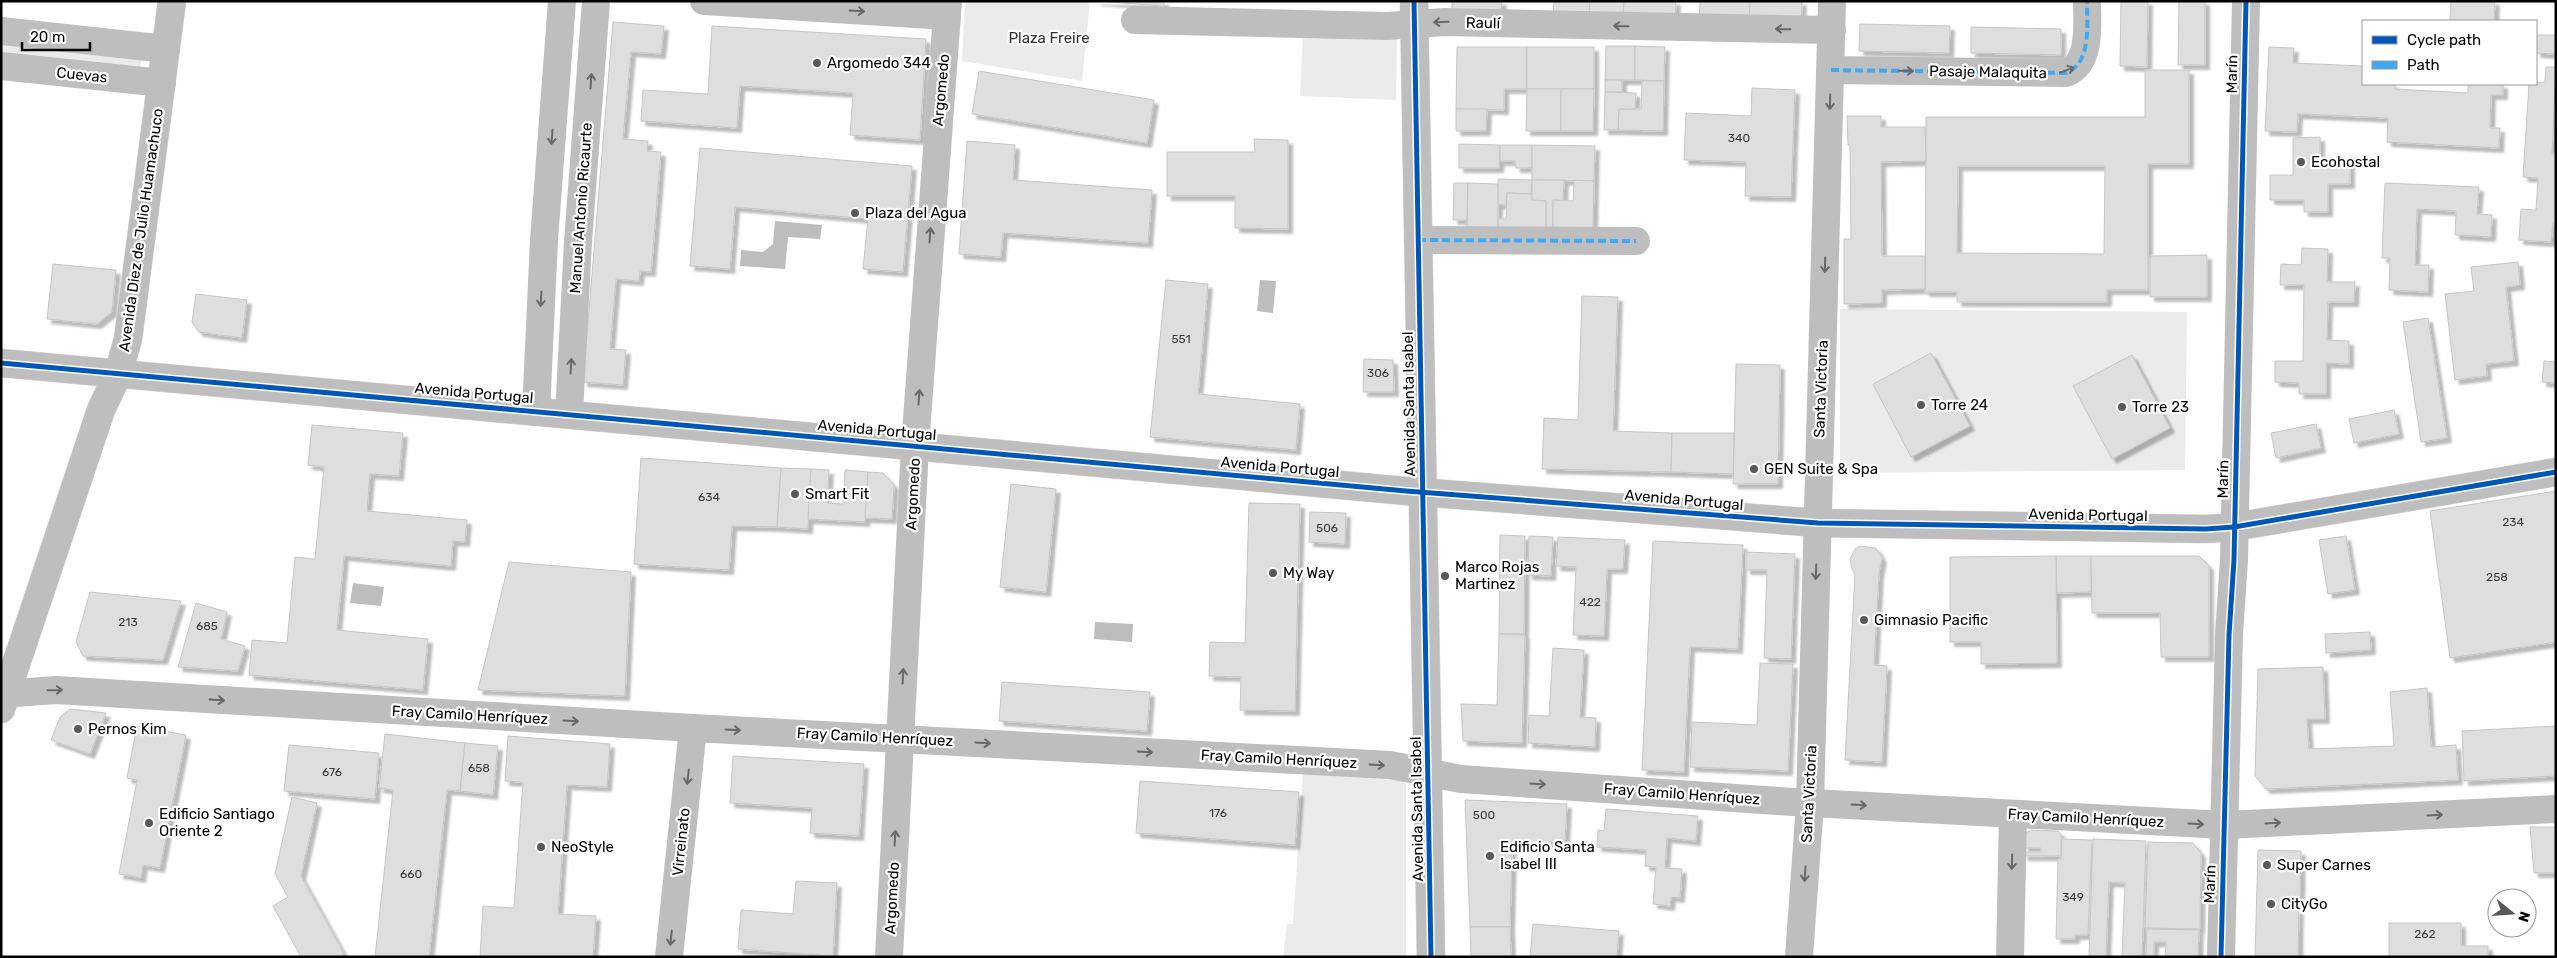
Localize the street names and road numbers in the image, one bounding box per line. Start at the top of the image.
street label: Raulí [1466,14,1502,32]
street label: Argomedo [929,53,953,127]
street label: Marín [2223,55,2241,93]
street label: Pasaje Malaquita [1929,62,2047,82]
street label: Cuevas [56,63,109,87]
street label: Avenida Diez de Julio Huamachuco [115,107,167,353]
street label: Manuel Antonio Ricaurte [566,122,596,294]
street label: Avenida Santa Isabel [1399,331,1419,477]
street label: Santa Victoria [1810,340,1832,438]
street label: Avenida Portugal [414,379,534,407]
street label: Avenida Portugal [817,416,937,444]
street label: Avenida Portugal [1220,453,1340,481]
street label: Argomedo [902,457,924,531]
street label: Marín [2214,460,2232,498]
street label: Avenida Portugal [1624,486,1744,514]
street label: Avenida Portugal [2028,505,2148,525]
street label: Fray Camilo Henríquez [391,702,549,728]
street label: Fray Camilo Henríquez [796,724,954,750]
street label: Avenida Santa Isabel [1407,736,1427,882]
street label: Santa Victoria [1797,745,1821,843]
street label: Fray Camilo Henríquez [1200,746,1358,772]
street label: Fray Camilo Henríquez [1603,780,1761,808]
street label: Fray Camilo Henríquez [2007,805,2165,831]
street label: Virreinato [668,807,694,877]
street label: Argomedo [881,861,903,935]
street label: Marín [2200,864,2220,904]

